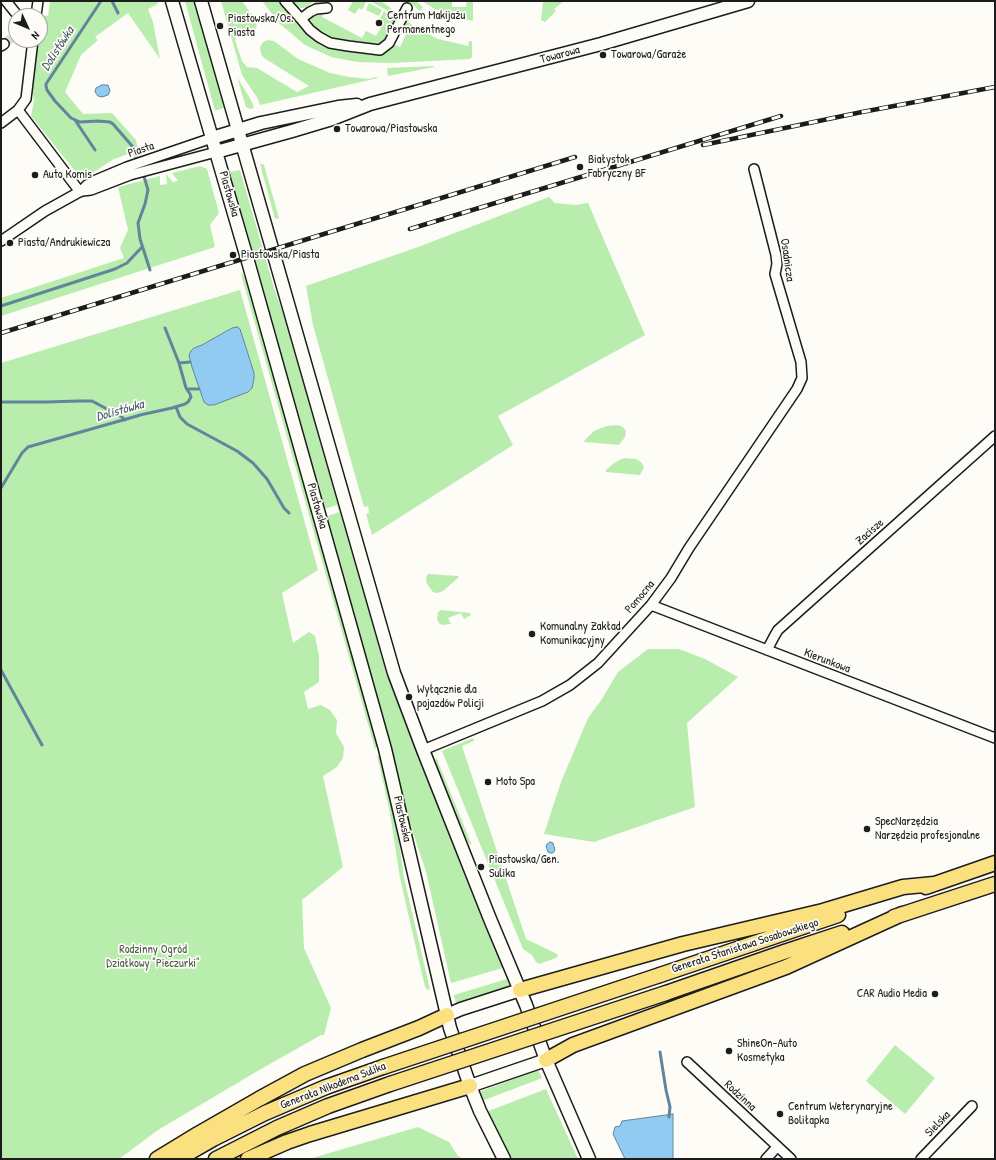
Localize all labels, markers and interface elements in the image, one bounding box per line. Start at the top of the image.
north arrow [8,8,48,48]
place label: Centrum Makijażu Permanentnego [387,9,465,37]
place label: Piastowska/Os. Piasta [228,12,294,40]
marker: Centrum Makijażu Permanentnego [374,18,384,28]
marker: Piastowska/Os. Piasta [215,21,225,31]
water label: Dolistówka [38,24,78,74]
text: N [29,29,43,43]
street label: Towarowa [539,43,581,67]
place label: Towarowa/Garaże [611,48,686,62]
marker: Towarowa/Garaże [598,50,608,60]
place label: Towarowa/Piastowska [345,122,437,136]
marker: Towarowa/Piastowska [332,124,342,134]
street label: Piasta [126,139,156,161]
place label: Białystok Fabryczny BF [588,153,645,181]
marker: Białystok Fabryczny BF [575,162,585,172]
place label: Auto Komis [43,168,92,182]
marker: Auto Komis [30,170,40,180]
street label: Piastowska [216,170,242,218]
place label: Piasta/Andrukiewicza [18,236,110,250]
marker: Piasta/Andrukiewicza [5,238,15,248]
street label: Osadnicza [777,238,797,282]
place label: Piastowska/Piasta [241,248,319,262]
marker: Piastowska/Piasta [228,250,238,260]
water label: Dolistówka [94,397,146,425]
street label: Piastowska [304,482,330,530]
street label: Zacisze [853,516,887,548]
street label: Pomocna [622,578,658,616]
place label: Komunalny Zakład Komunikacyjny [540,620,620,648]
marker: Komunalny Zakład Komunikacyjny [527,629,537,639]
street label: Kierunkowa [802,646,852,676]
place label: Wyłącznie dla pojazdów Policji [417,683,484,711]
marker: Wyłącznie dla pojazdów Policji [404,692,414,702]
place label: Moto Spa [496,775,535,789]
marker: Moto Spa [483,777,493,787]
street label: Piastowska [390,795,414,843]
place label: SpecNarzędzia Narzędzia profesjonalne [875,815,980,843]
marker: SpecNarzędzia Narzędzia profesjonalne [862,824,872,834]
place label: Piastowska/Gen. Sulika [489,853,559,881]
marker: Piastowska/Gen. Sulika [476,862,486,872]
street label: Generała Stanisława Sosabowskiego [670,915,820,977]
park label: Rodzinny Ogród Działkowy "Pieczurki" [106,943,200,971]
place label: CAR Audio Media [857,987,927,1001]
marker: CAR Audio Media [930,989,940,999]
place label: ShineOn-Auto Kosmetyka [737,1037,797,1065]
marker: ShineOn-Auto Kosmetyka [724,1046,734,1056]
street label: Generała Nikodema Sulika [278,1059,388,1113]
street label: Rodzinna [721,1078,759,1114]
place label: Centrum Weterynaryjne Boliłapka [788,1100,893,1128]
street label: Sielska [922,1108,954,1140]
marker: Centrum Weterynaryjne Boliłapka [775,1109,785,1119]

